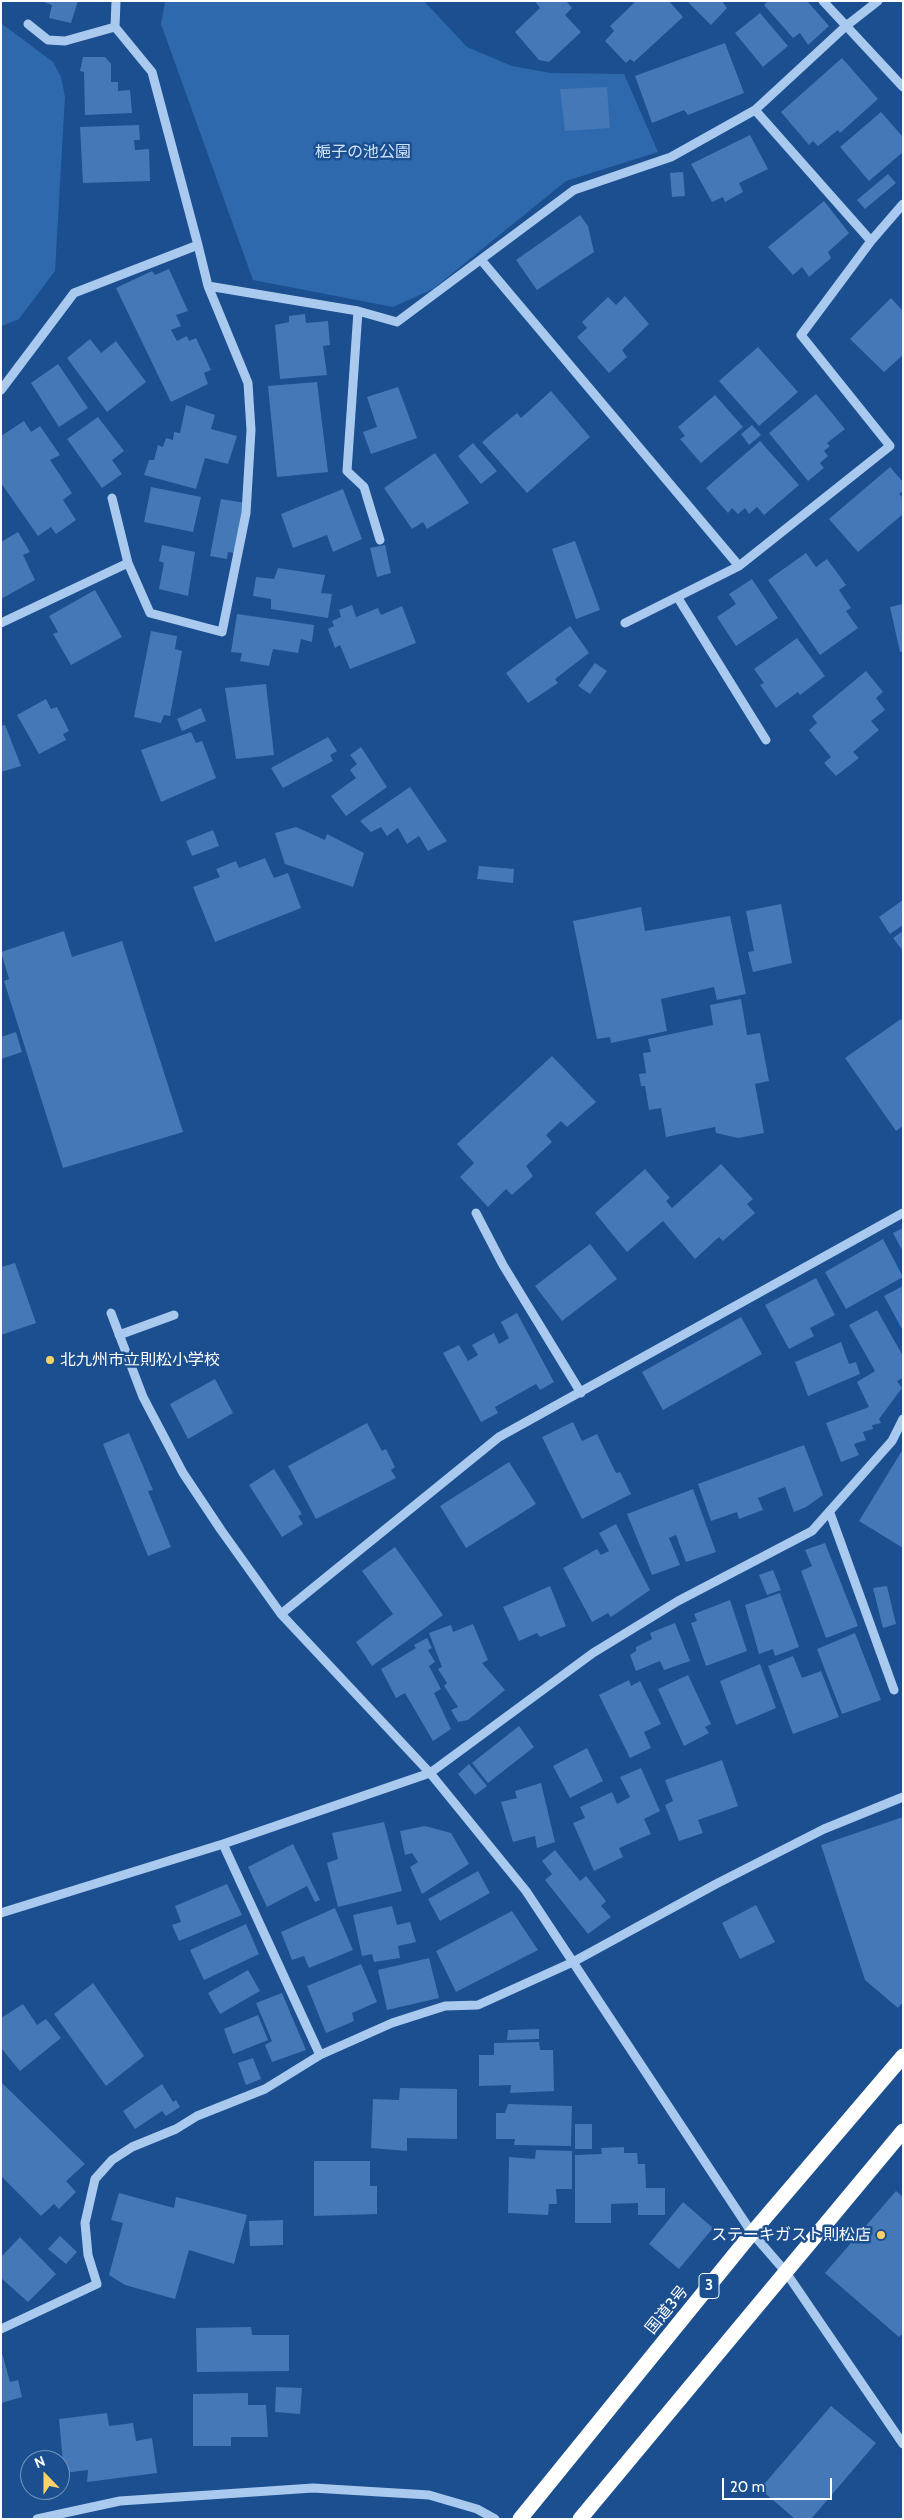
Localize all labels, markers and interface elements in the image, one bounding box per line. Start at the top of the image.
park label: 梔子の池公園 [315,142,411,162]
place label: 北九州市立則松小学校 [60,1350,220,1370]
marker: 北九州市立則松小学校 [44,1354,56,1366]
place label: ステーキガスト則松店 [711,2225,871,2245]
marker: ステーキガスト則松店 [875,2229,887,2241]
road number: 3 [699,2274,719,2298]
street label: 国道3号 [642,2282,692,2338]
north arrow [20,2450,70,2500]
text: N [32,2452,48,2472]
scale bar [724,2468,834,2500]
text: 20 m [730,2478,765,2496]

